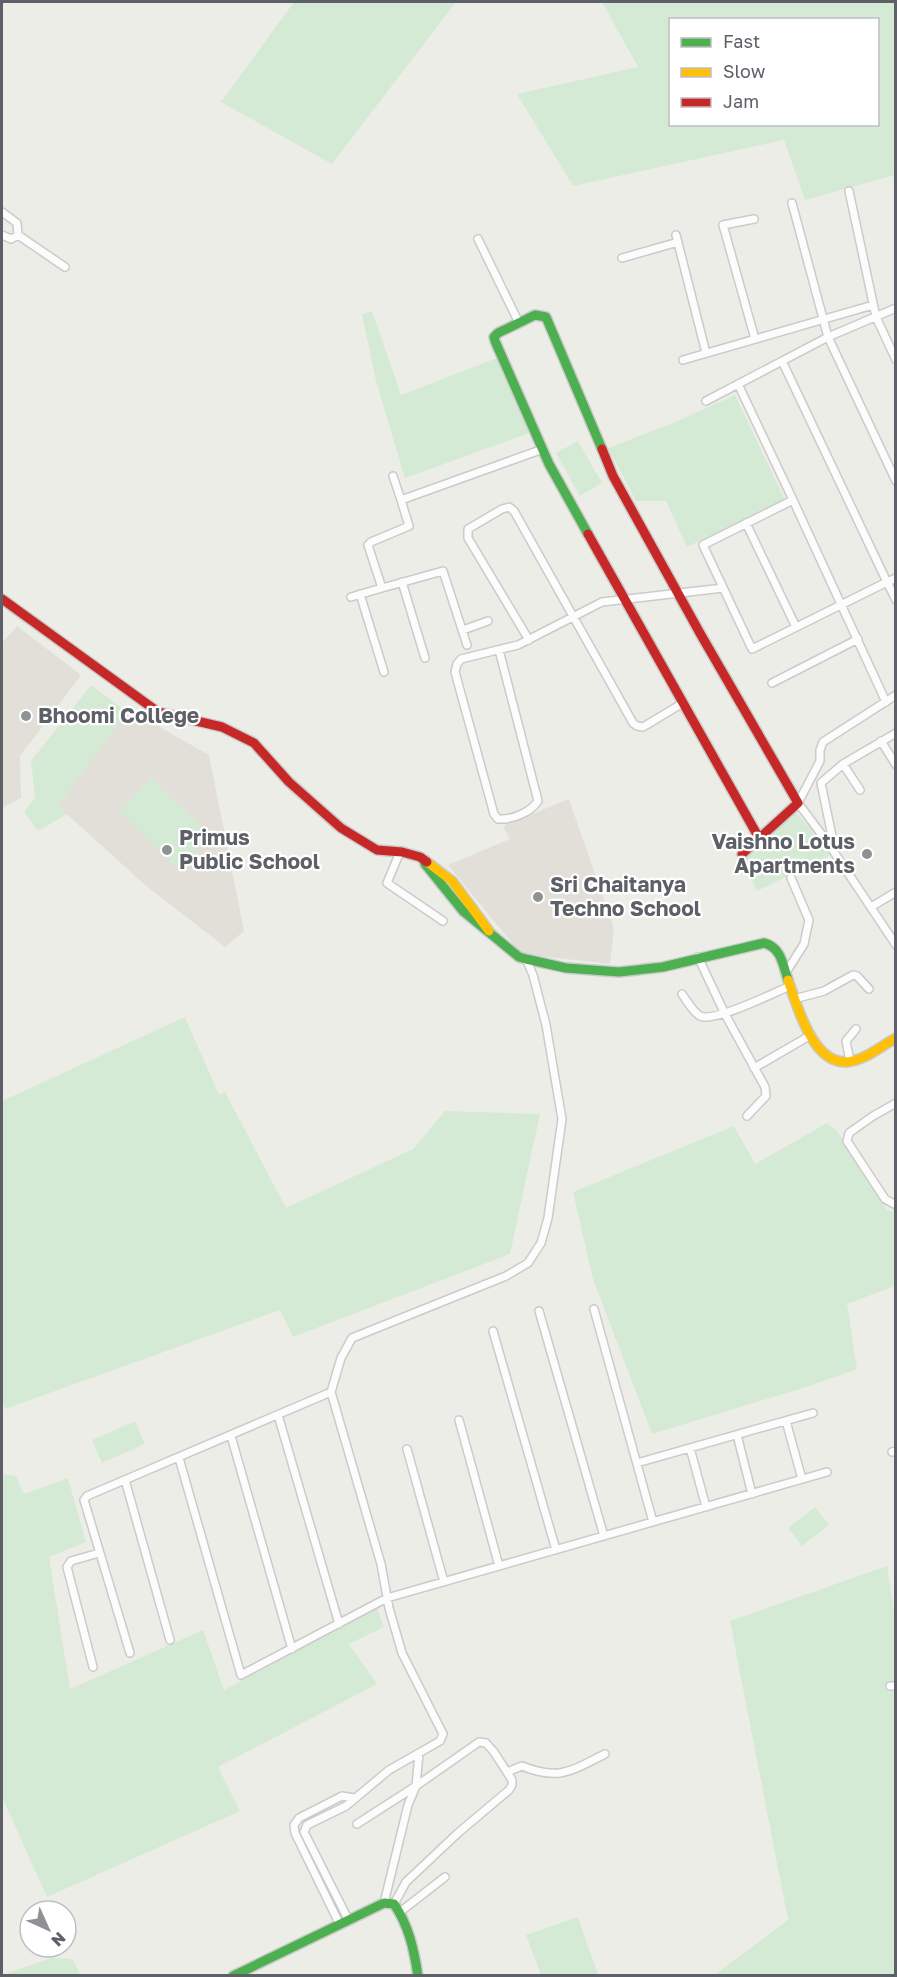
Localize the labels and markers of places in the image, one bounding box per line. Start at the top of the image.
place label: Bhoomi College [38,702,199,728]
marker: Bhoomi College [19,709,33,723]
place label: Primus Public School [179,824,320,874]
place label: Vaishno Lotus Apartments [711,828,855,878]
marker: Primus Public School [160,843,174,857]
marker: Vaishno Lotus Apartments [860,847,874,861]
place label: Sri Chaitanya Techno School [550,871,701,921]
marker: Sri Chaitanya Techno School [531,890,545,904]

